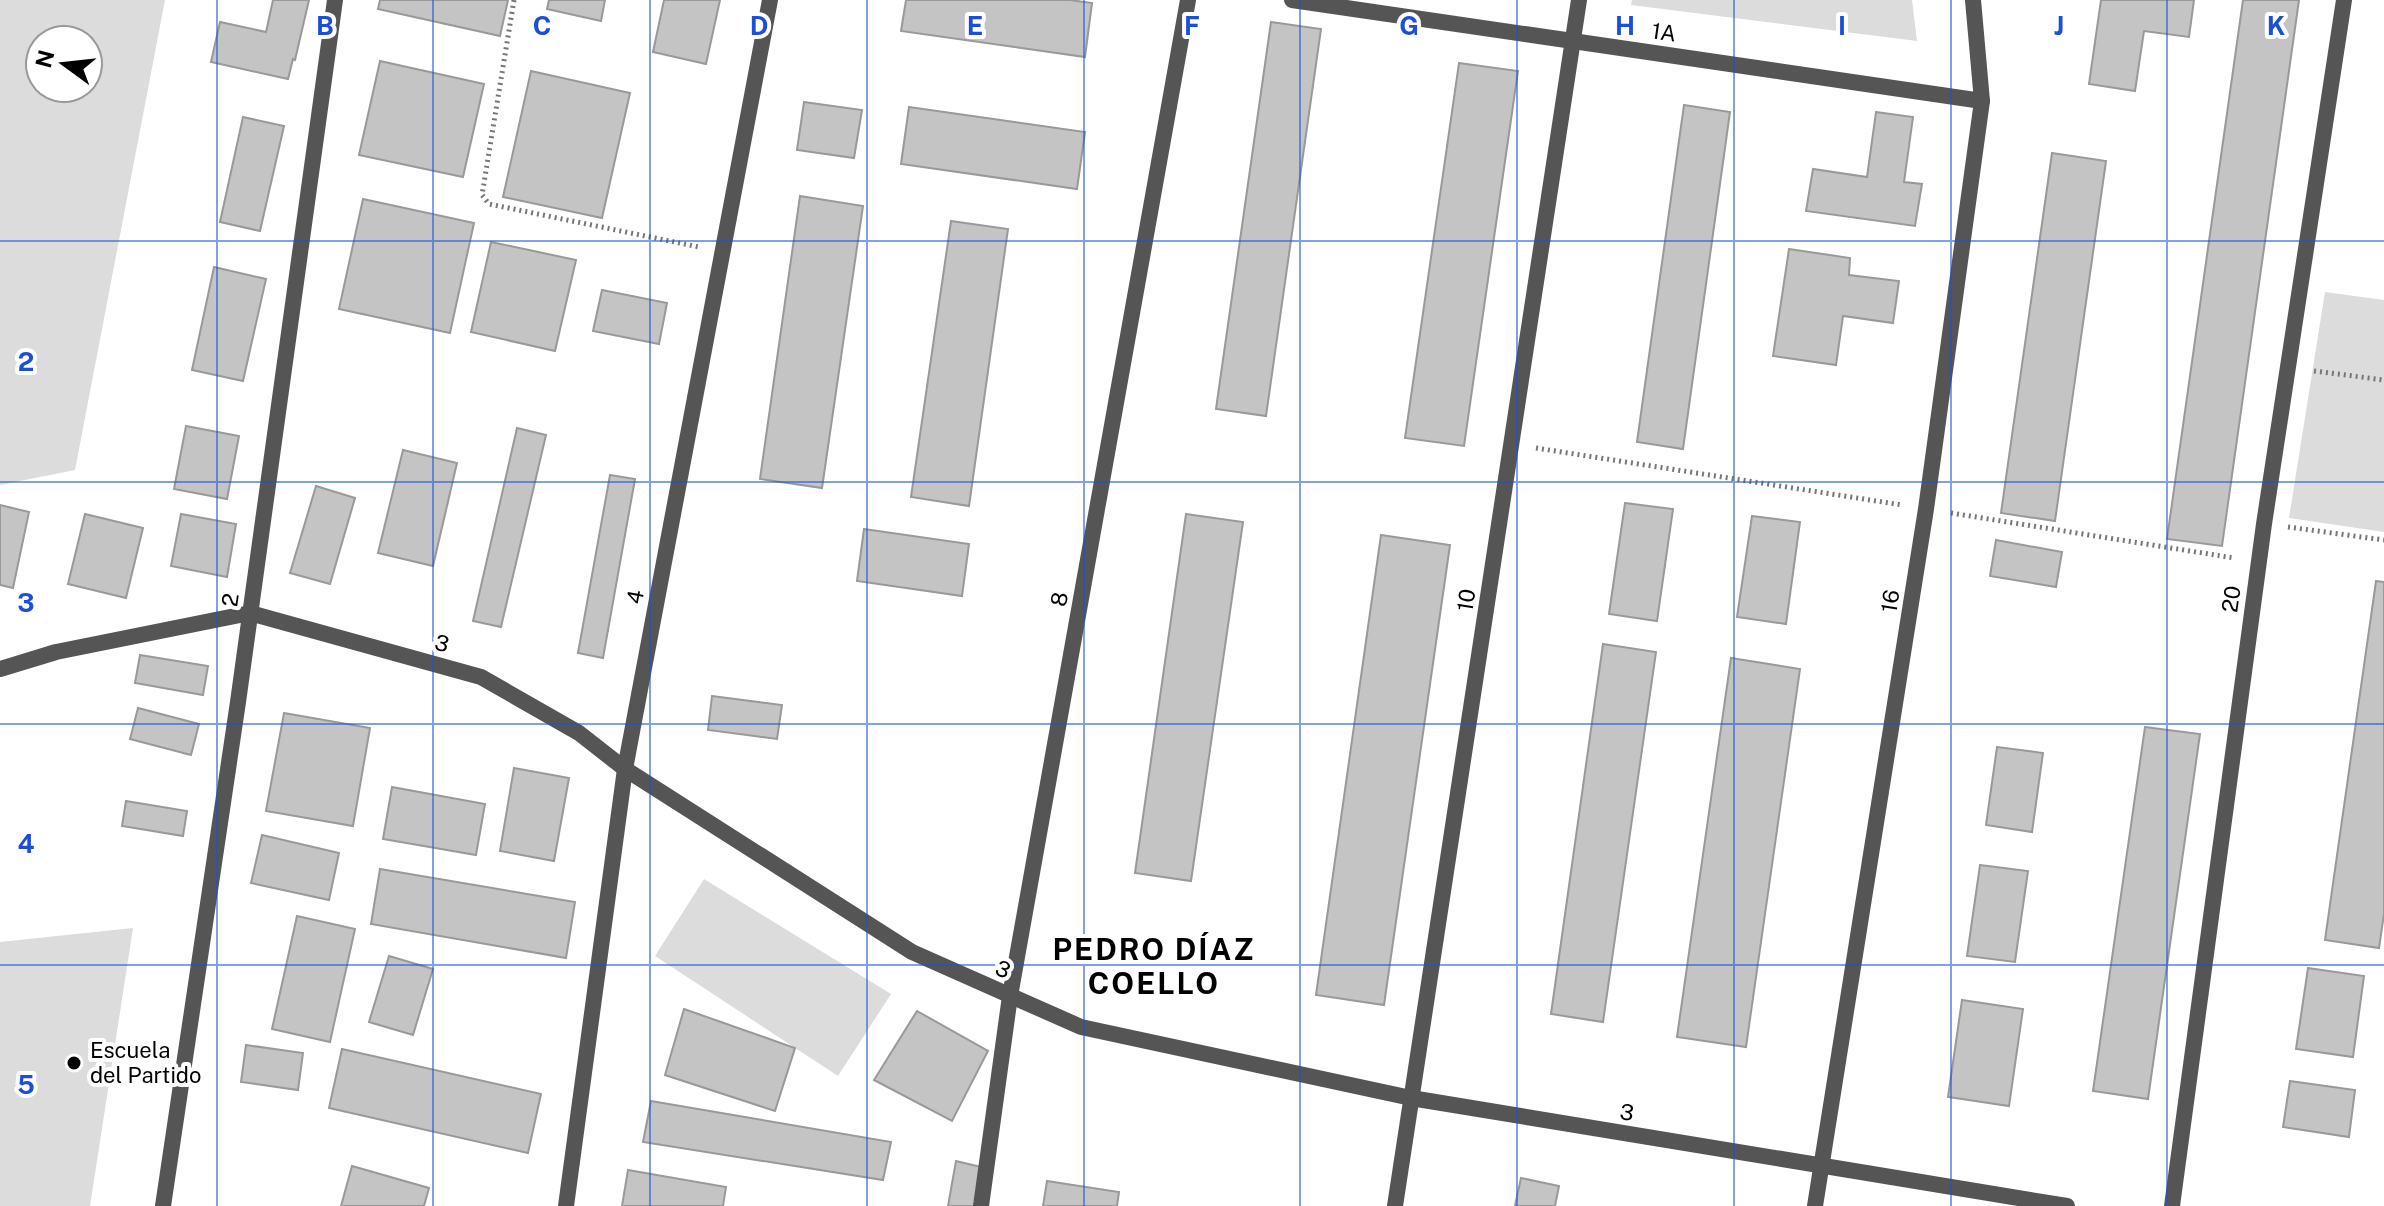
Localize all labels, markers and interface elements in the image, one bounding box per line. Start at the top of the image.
text: B [316,10,334,41]
text: C [533,10,551,41]
text: D [750,10,768,41]
text: E [967,10,983,41]
text: F [1184,10,1200,41]
text: G [1399,10,1419,41]
text: H [1615,10,1635,41]
text: I [1838,10,1846,41]
text: J [2054,10,2064,41]
text: K [2267,10,2285,41]
street label: 1A [1650,17,1678,47]
north arrow [24,24,104,104]
text: N [30,47,59,71]
text: 2 [18,346,34,377]
street label: 20 [2216,584,2246,614]
text: 3 [17,587,35,618]
street label: 10 [1451,587,1481,613]
street label: 4 [621,588,649,606]
street label: 16 [1875,588,1905,614]
street label: 8 [1045,590,1073,608]
street label: 2 [216,592,244,608]
street label: 3 [432,629,452,657]
text: 4 [17,828,35,859]
district label: PEDRO DÍAZ COELLO [1052,931,1256,1001]
street label: 3 [991,954,1015,984]
place label: Escuela del Partido [90,1037,201,1088]
marker: Escuela del Partido [65,1054,83,1072]
text: 5 [17,1069,35,1100]
street label: 3 [1618,1098,1636,1126]

